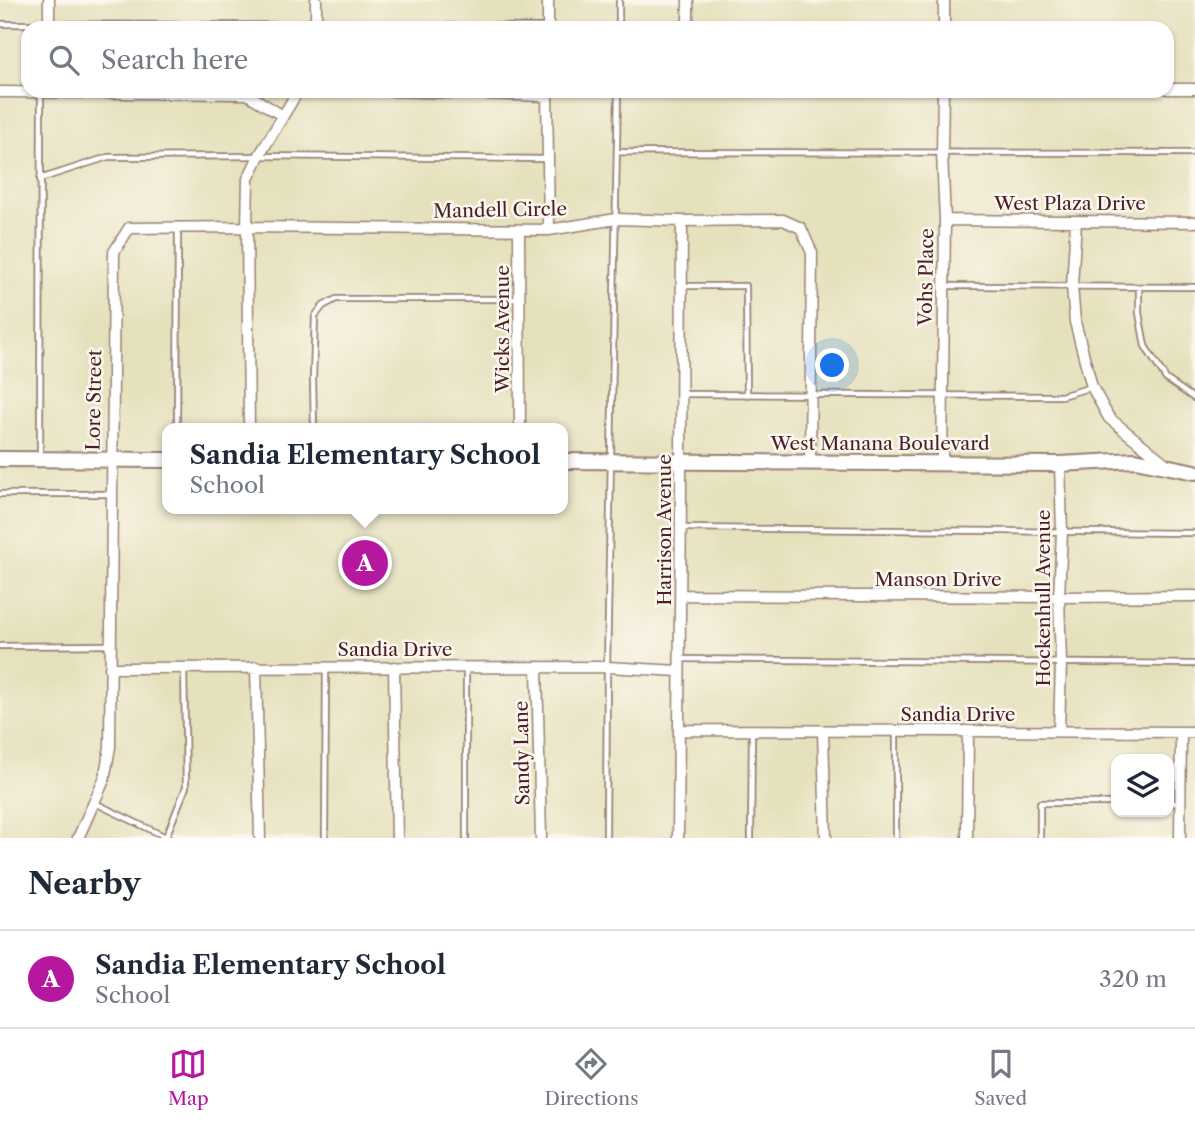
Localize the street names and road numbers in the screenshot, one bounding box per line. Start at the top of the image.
street label: West Plaza Drive [993,192,1146,215]
street label: Mandell Circle [433,197,567,223]
street label: Vohs Place [914,228,938,327]
street label: Wicks Avenue [491,265,514,394]
street label: Lore Street [82,349,106,451]
street label: West Manana Boulevard [769,432,990,455]
street label: Harrison Avenue [653,454,676,606]
street label: Hockenhull Avenue [1032,510,1055,686]
street label: Manson Drive [874,568,1002,591]
street label: Sandia Drive [338,638,452,661]
street label: Sandy Lane [510,700,534,806]
street label: Sandia Drive [901,703,1015,726]

